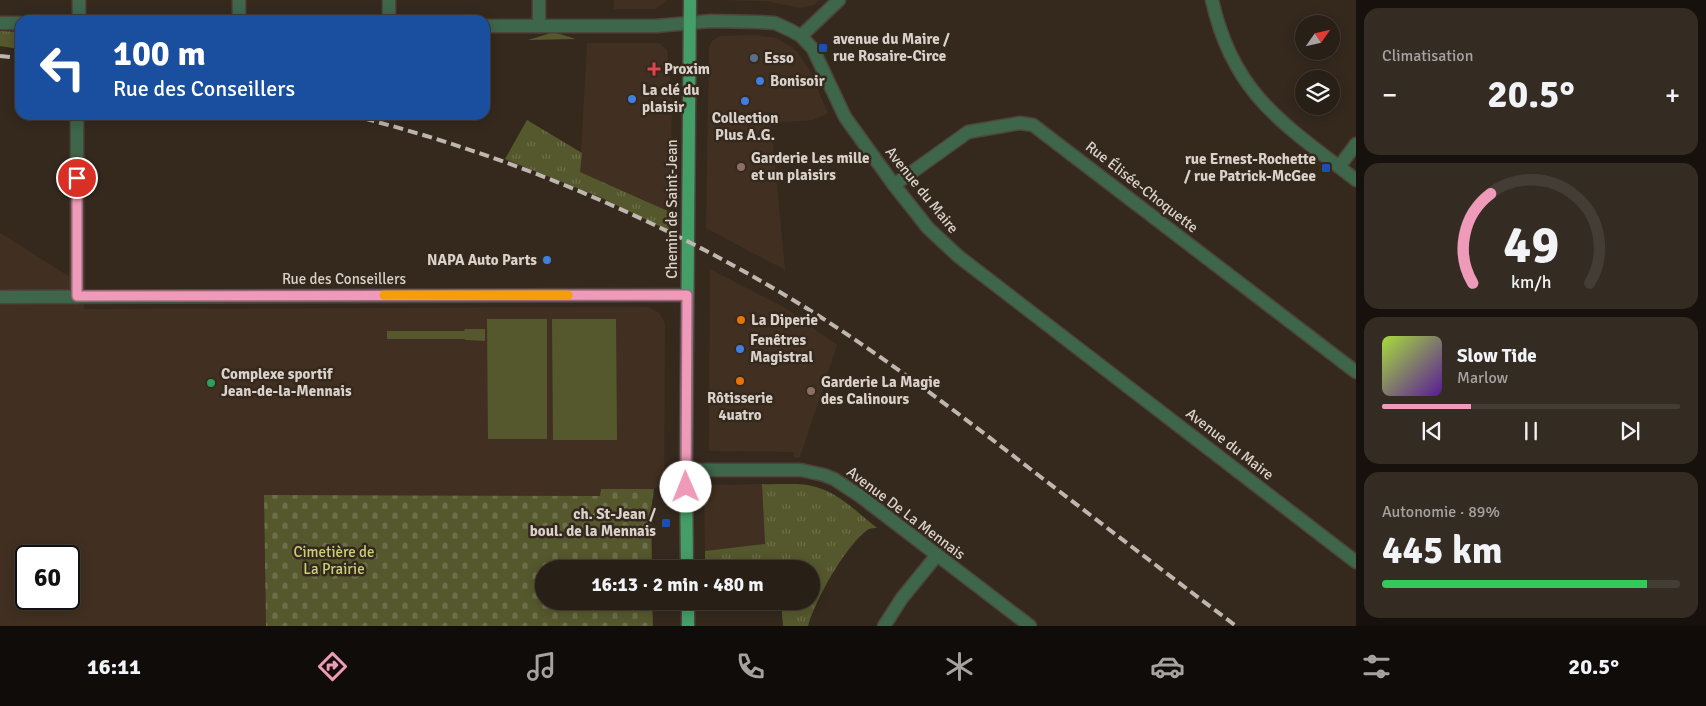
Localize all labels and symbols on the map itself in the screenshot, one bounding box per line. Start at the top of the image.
north arrow [1295,15,1340,60]
place label: avenue du Maire / rue Rosaire-Circe [833,30,950,65]
marker: avenue du Maire / rue Rosaire-Circe [817,42,829,54]
place label: Esso [764,49,794,67]
marker: Esso [748,52,760,64]
place label: Proxim [664,60,710,78]
marker: Proxim [648,63,660,75]
place label: Bonisoir [770,72,825,90]
marker: Bonisoir [754,75,766,87]
place label: La clé du plaisir [642,81,700,116]
marker: La clé du plaisir [626,93,638,105]
marker: Collection Plus A.G. [739,95,751,107]
place label: Collection Plus A.G. [712,109,778,144]
street label: Rue Élisée-Choquette [1082,137,1202,237]
street label: Chemin de Saint-Jean [663,139,681,279]
street label: Avenue du Maire [882,143,962,237]
place label: Garderie Les mille et un plaisirs [751,149,870,184]
place label: rue Ernest-Rochette / rue Patrick-McGee [1184,150,1316,185]
pin [56,157,98,199]
marker: Garderie Les mille et un plaisirs [735,161,747,173]
marker: rue Ernest-Rochette / rue Patrick-McGee [1320,162,1332,174]
place label: NAPA Auto Parts [427,251,537,269]
marker: NAPA Auto Parts [541,254,553,266]
street label: Rue des Conseillers [282,270,406,288]
place label: La Diperie [751,311,818,329]
marker: La Diperie [735,314,747,326]
place label: Fenêtres Magistral [750,331,813,366]
marker: Fenêtres Magistral [734,343,746,355]
place label: Complexe sportif Jean-de-la-Mennais [221,365,352,400]
place label: Garderie La Magie des Calinours [821,373,940,408]
marker: Rôtisserie 4uatro [734,375,746,387]
marker: Complexe sportif Jean-de-la-Mennais [205,377,217,389]
marker: Garderie La Magie des Calinours [805,385,817,397]
place label: Rôtisserie 4uatro [707,389,773,424]
street label: Avenue du Maire [1183,404,1277,484]
position arrow [659,460,711,512]
street label: Avenue De La Mennais [843,463,969,564]
place label: ch. St-Jean / boul. de la Mennais [530,505,656,540]
marker: ch. St-Jean / boul. de la Mennais [660,517,672,529]
park label: Cimetière de La Prairie [293,543,375,578]
speed limit sign: 60 [15,545,80,610]

